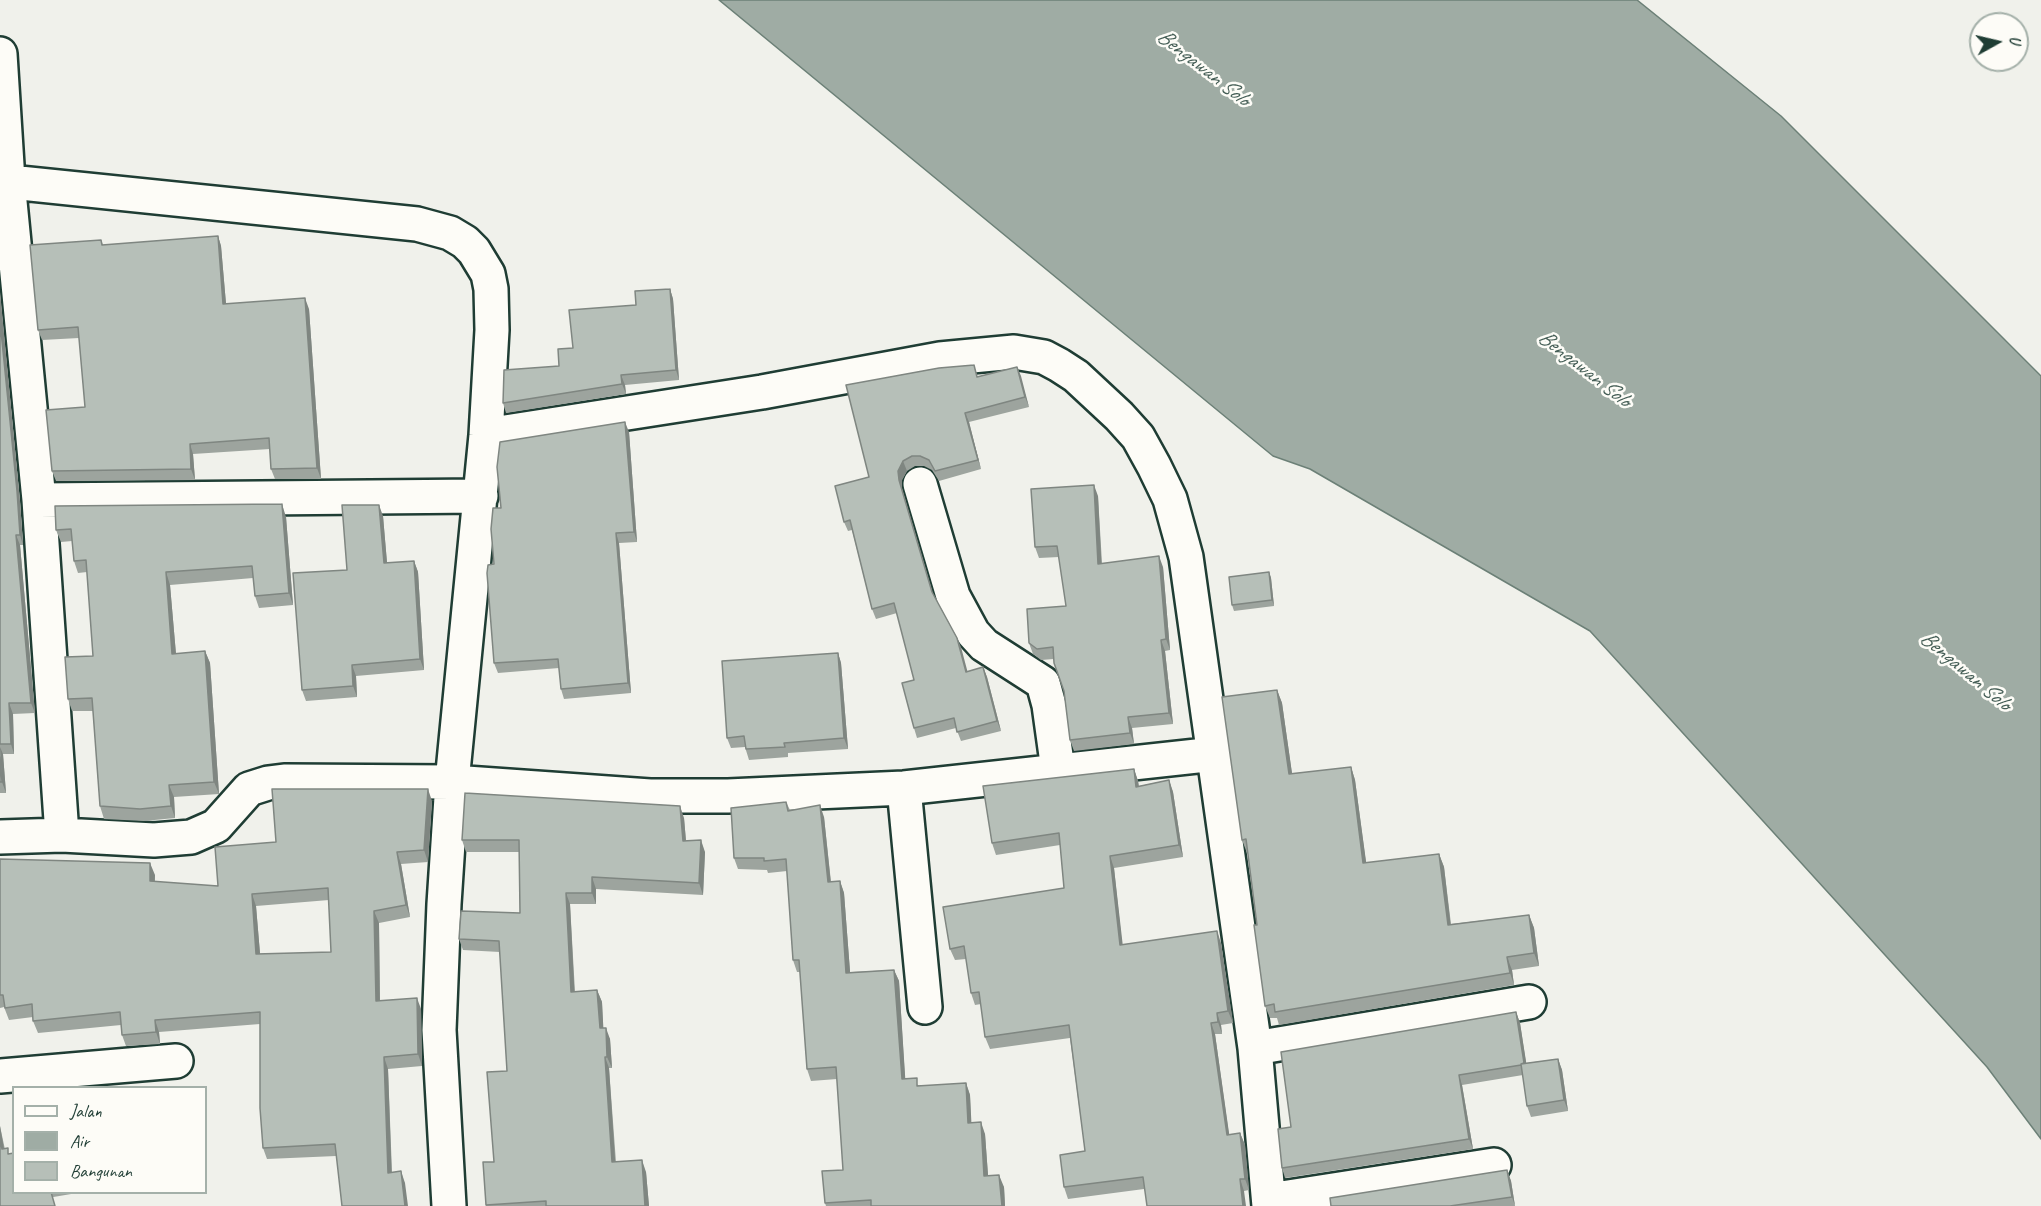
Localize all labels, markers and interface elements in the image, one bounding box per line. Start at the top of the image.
north arrow [1969,12,2029,72]
water label: Bengawan Solo [1151,24,1255,112]
text: U [2004,35,2025,45]
water label: Bengawan Solo [1532,325,1636,413]
water label: Bengawan Solo [1914,625,2016,717]
legend [12,1086,207,1194]
text: Jalan [70,1100,102,1122]
text: Air [70,1130,89,1152]
text: Bangunan [70,1160,132,1182]

